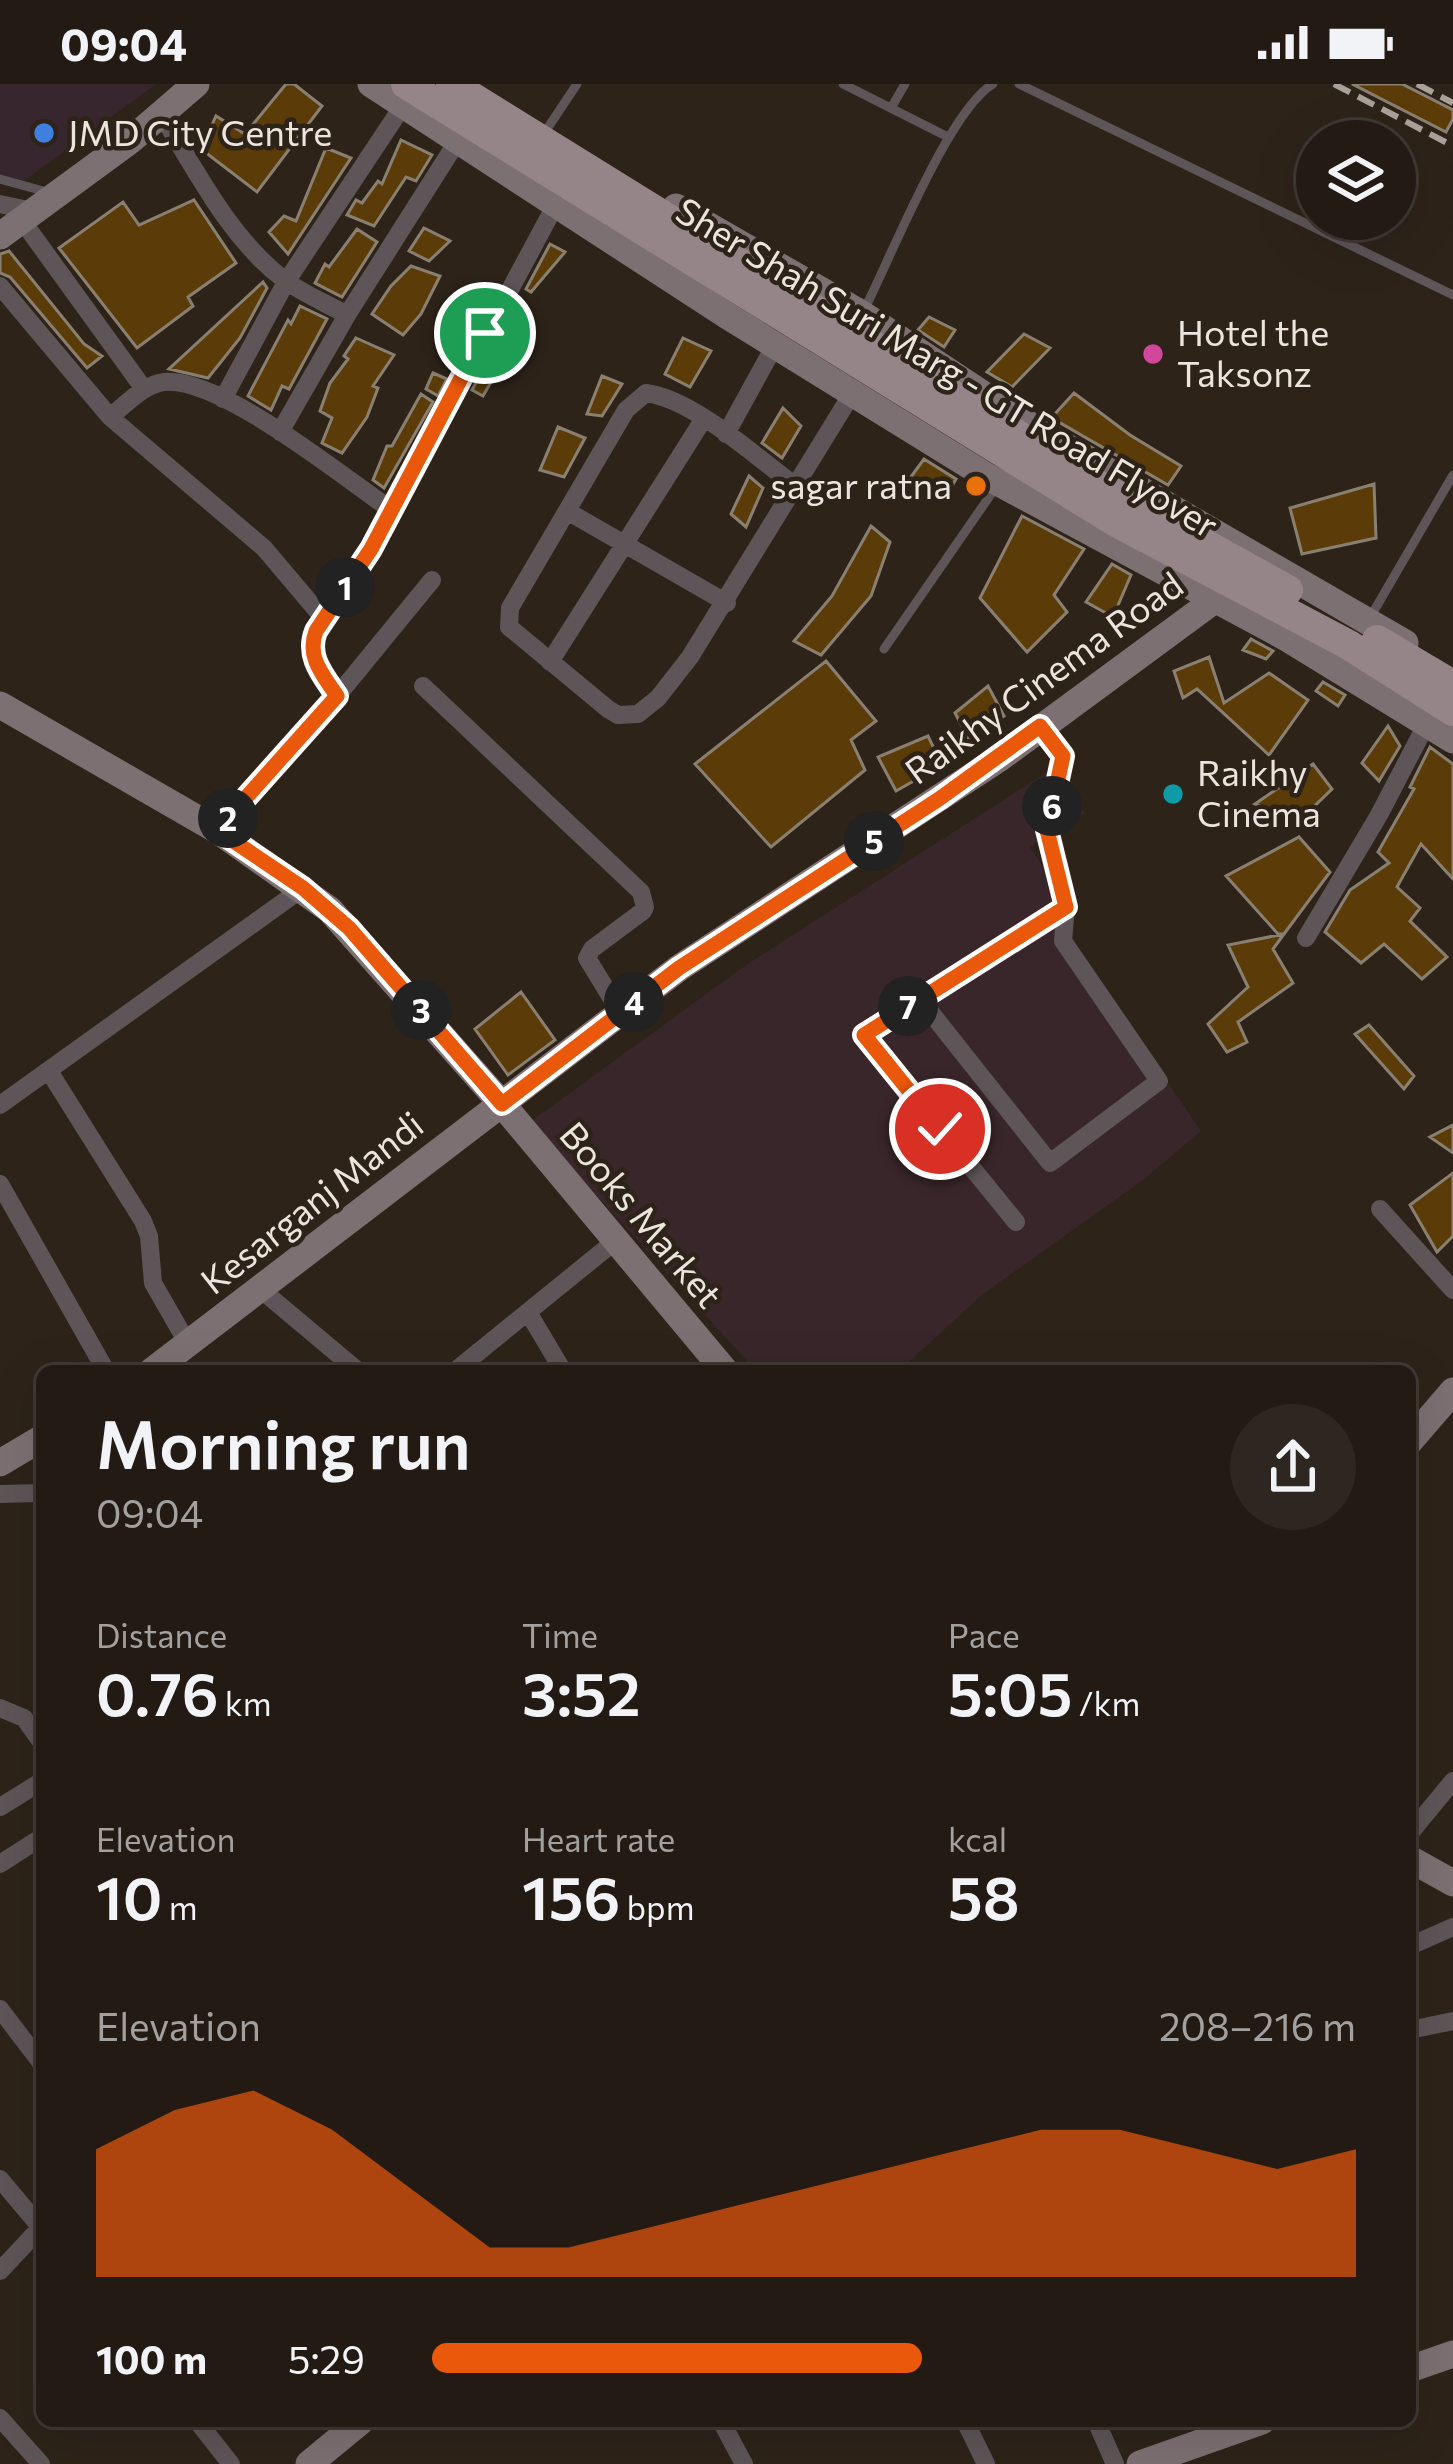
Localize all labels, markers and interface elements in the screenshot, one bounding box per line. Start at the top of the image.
text: 09:04 [60,15,187,70]
place label: JMD City Centre [68,109,332,153]
marker: JMD City Centre [31,120,57,146]
map controls [1296,120,1416,240]
button: layers [1296,120,1416,240]
street label: Sher Shah Suri Marg - GT Road Flyover [669,187,1227,546]
pin [434,282,536,384]
icon: arrive [452,300,518,366]
place label: Hotel the Taksonz [1177,309,1329,394]
marker: Hotel the Taksonz [1140,341,1166,367]
place label: sagar ratna [770,462,952,506]
marker: sagar ratna [963,473,989,499]
pin: 1 [315,557,375,617]
street label: Raikhy Cinema Road [896,561,1190,792]
text: 1 [338,566,352,607]
place label: Raikhy Cinema [1197,749,1321,834]
pin: 6 [1022,776,1082,836]
marker: Raikhy Cinema [1160,781,1186,807]
text: 6 [1042,785,1062,826]
pin: 2 [198,788,258,848]
text: 2 [219,797,237,838]
pin: 5 [844,811,904,871]
text: 5 [864,820,884,861]
pin: 4 [604,972,664,1032]
pin: 7 [878,976,938,1036]
pin: 3 [391,980,451,1040]
text: 4 [624,981,644,1022]
text: 7 [899,985,917,1026]
text: 3 [411,989,431,1030]
pin [889,1078,991,1180]
icon: check [907,1096,973,1162]
street label: Kesarganj Mandi [191,1101,431,1302]
street label: Books Market [552,1112,733,1315]
text: Morning run [96,1402,471,1483]
button: share [1230,1404,1356,1530]
text: 09:04 [96,1488,203,1536]
text: Distance [96,1614,227,1655]
text: Time [522,1614,598,1655]
text: Pace [948,1614,1020,1655]
text: 0.76 [96,1655,219,1728]
text: 3:52 [522,1655,641,1728]
text: 5:05 [948,1655,1073,1728]
text: km [219,1682,272,1723]
text: /km [1073,1682,1140,1723]
text: Elevation [96,1818,235,1859]
text: Heart rate [522,1818,675,1859]
text: kcal [948,1818,1007,1859]
text: 10 [96,1859,162,1932]
text: 156 [522,1859,620,1932]
text: 58 [948,1859,1020,1932]
text: m [162,1886,197,1927]
text: bpm [620,1886,694,1927]
text: Elevation [96,2001,261,2049]
text: 208–216 m [1159,2001,1356,2049]
text: 100 m [96,2334,207,2382]
text: 5:29 [288,2334,365,2382]

